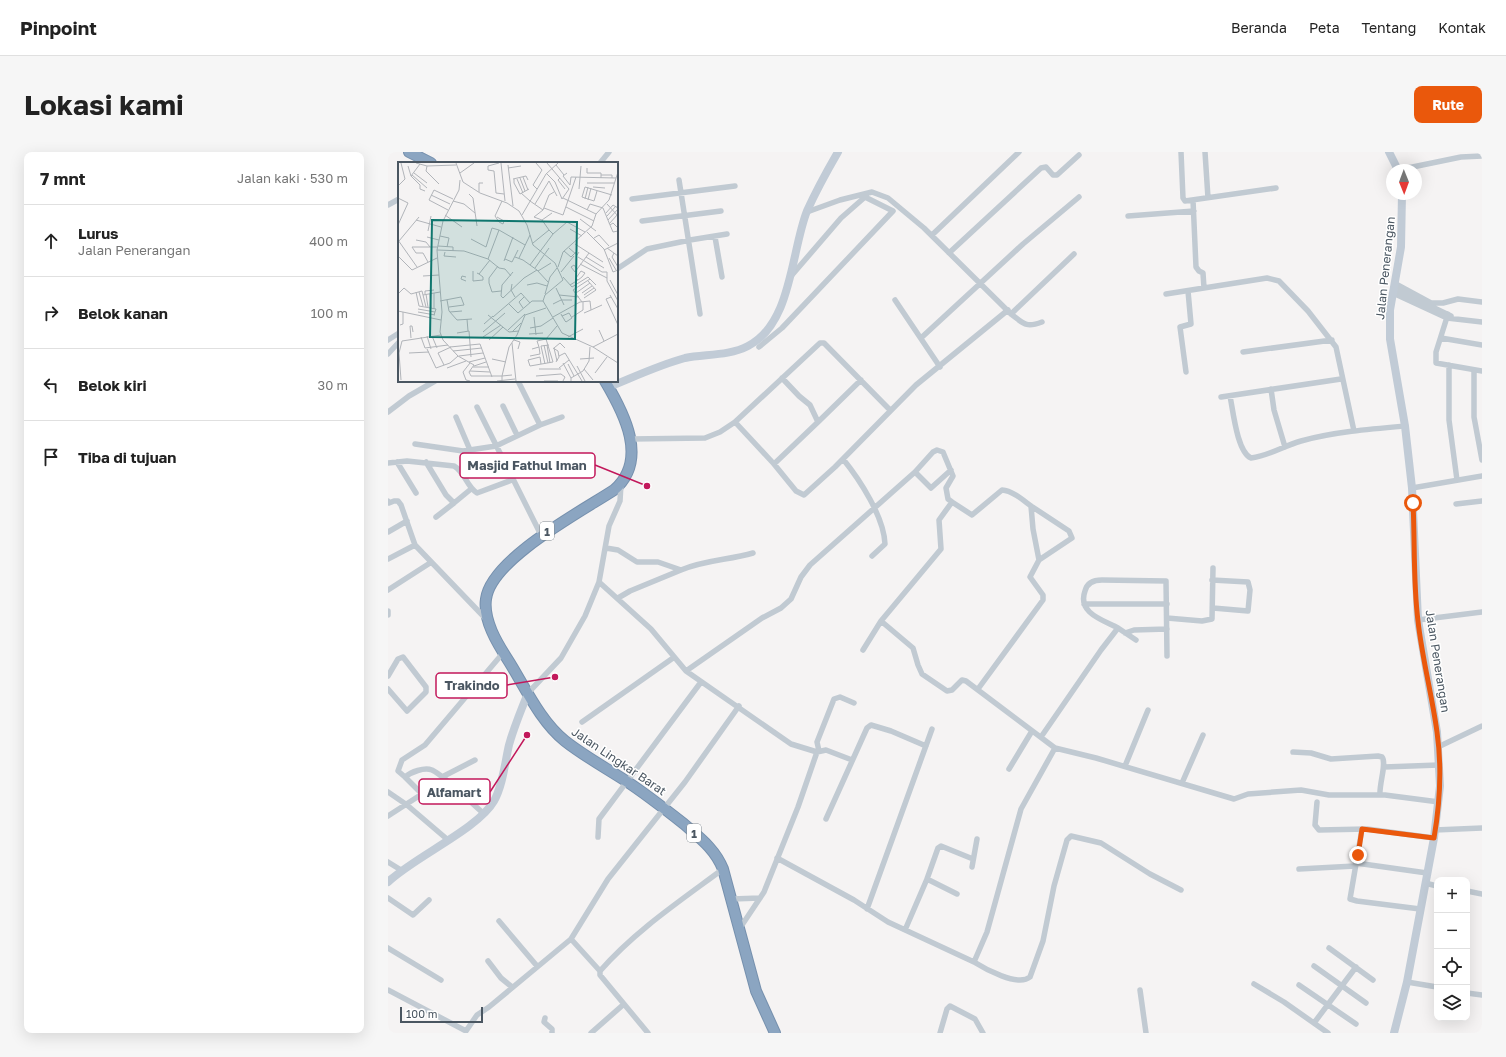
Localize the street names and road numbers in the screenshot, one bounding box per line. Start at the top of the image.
street label: Jalan Penerangan [1372,216,1398,320]
road number: 1 [540,522,554,540]
street label: Jalan Penerangan [1422,609,1454,713]
street label: Jalan Lingkar Barat [569,724,669,798]
road number: 1 [687,824,701,842]

